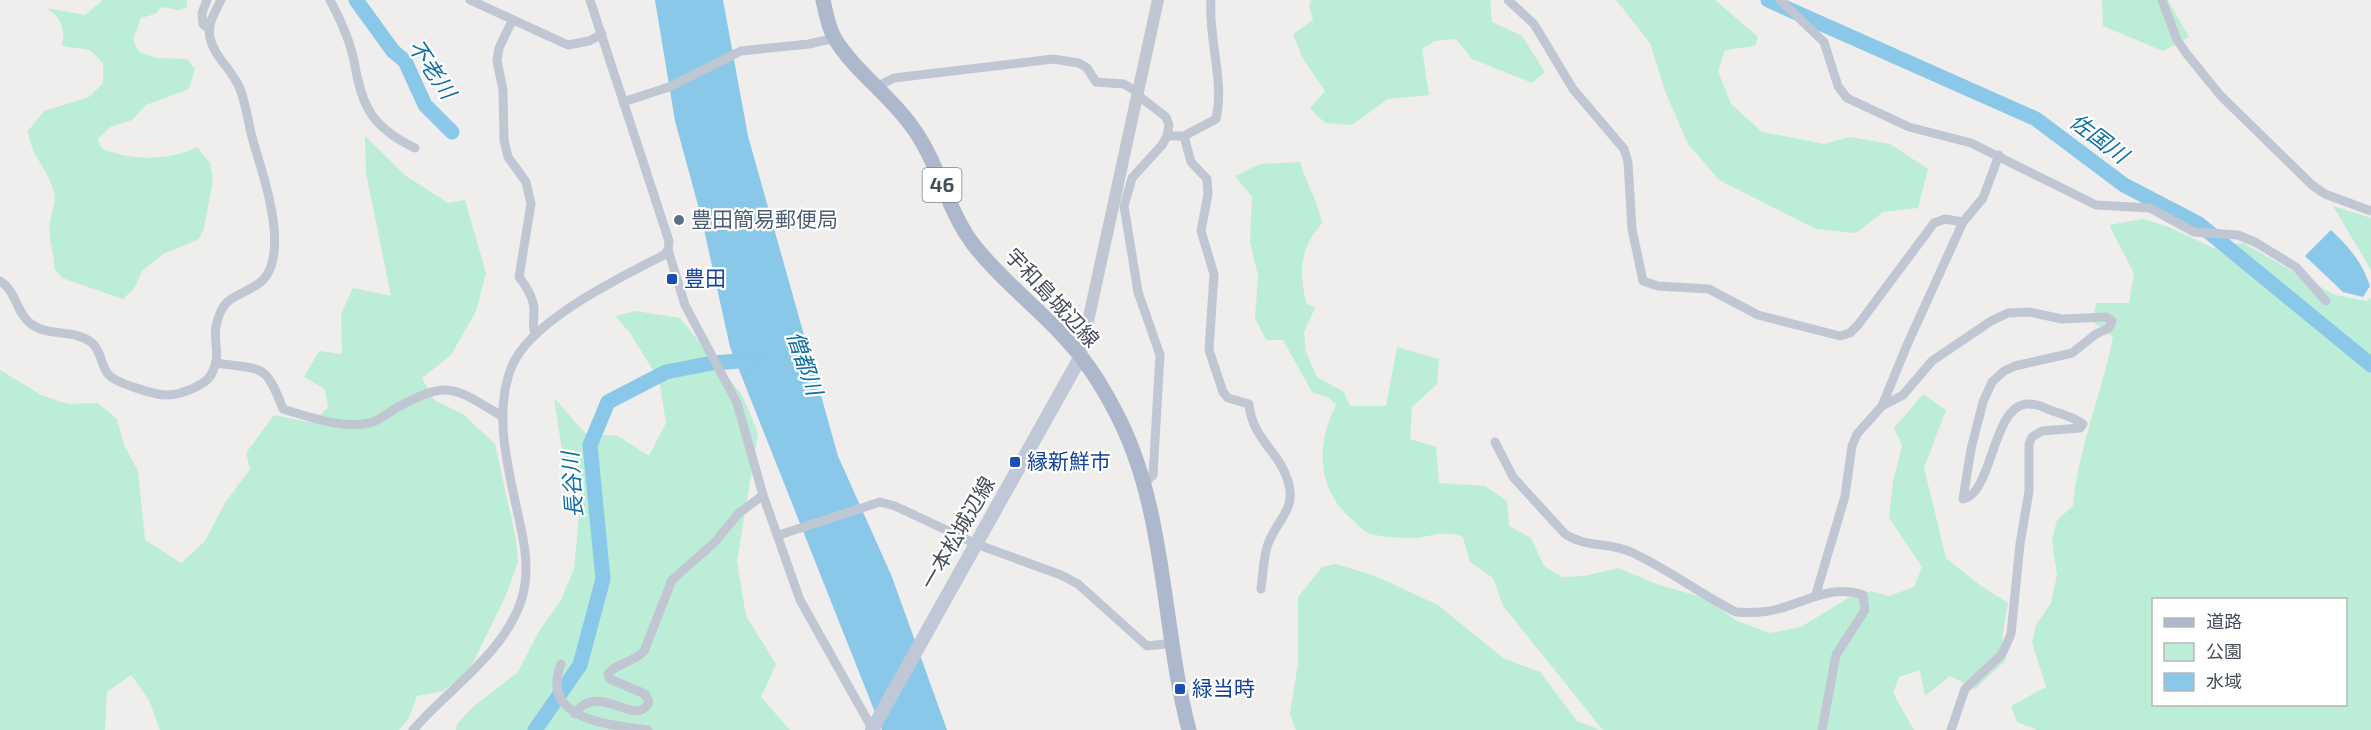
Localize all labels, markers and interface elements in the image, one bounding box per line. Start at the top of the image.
water label: 不老川 [404,34,463,105]
water label: 佐国川 [2065,107,2135,169]
road number: 46 [922,168,962,202]
place label: 豊田簡易郵便局 [691,206,838,231]
marker: 豊田簡易郵便局 [672,213,686,227]
street label: 宇和島城辺線 [1001,242,1105,352]
place label: 豊田 [684,265,726,290]
marker: 豊田 [665,272,679,286]
water label: 僧都川 [783,327,830,400]
place label: 縁新鮮市 [1027,448,1111,473]
water label: 長谷川 [556,449,586,519]
marker: 縁新鮮市 [1008,455,1022,469]
street label: 一本松城辺線 [914,471,999,593]
legend [2152,598,2347,706]
text: 道路 [2206,610,2242,632]
text: 公園 [2206,640,2242,662]
text: 水域 [2206,670,2242,692]
place label: 緑当時 [1192,675,1255,700]
marker: 緑当時 [1173,682,1187,696]

